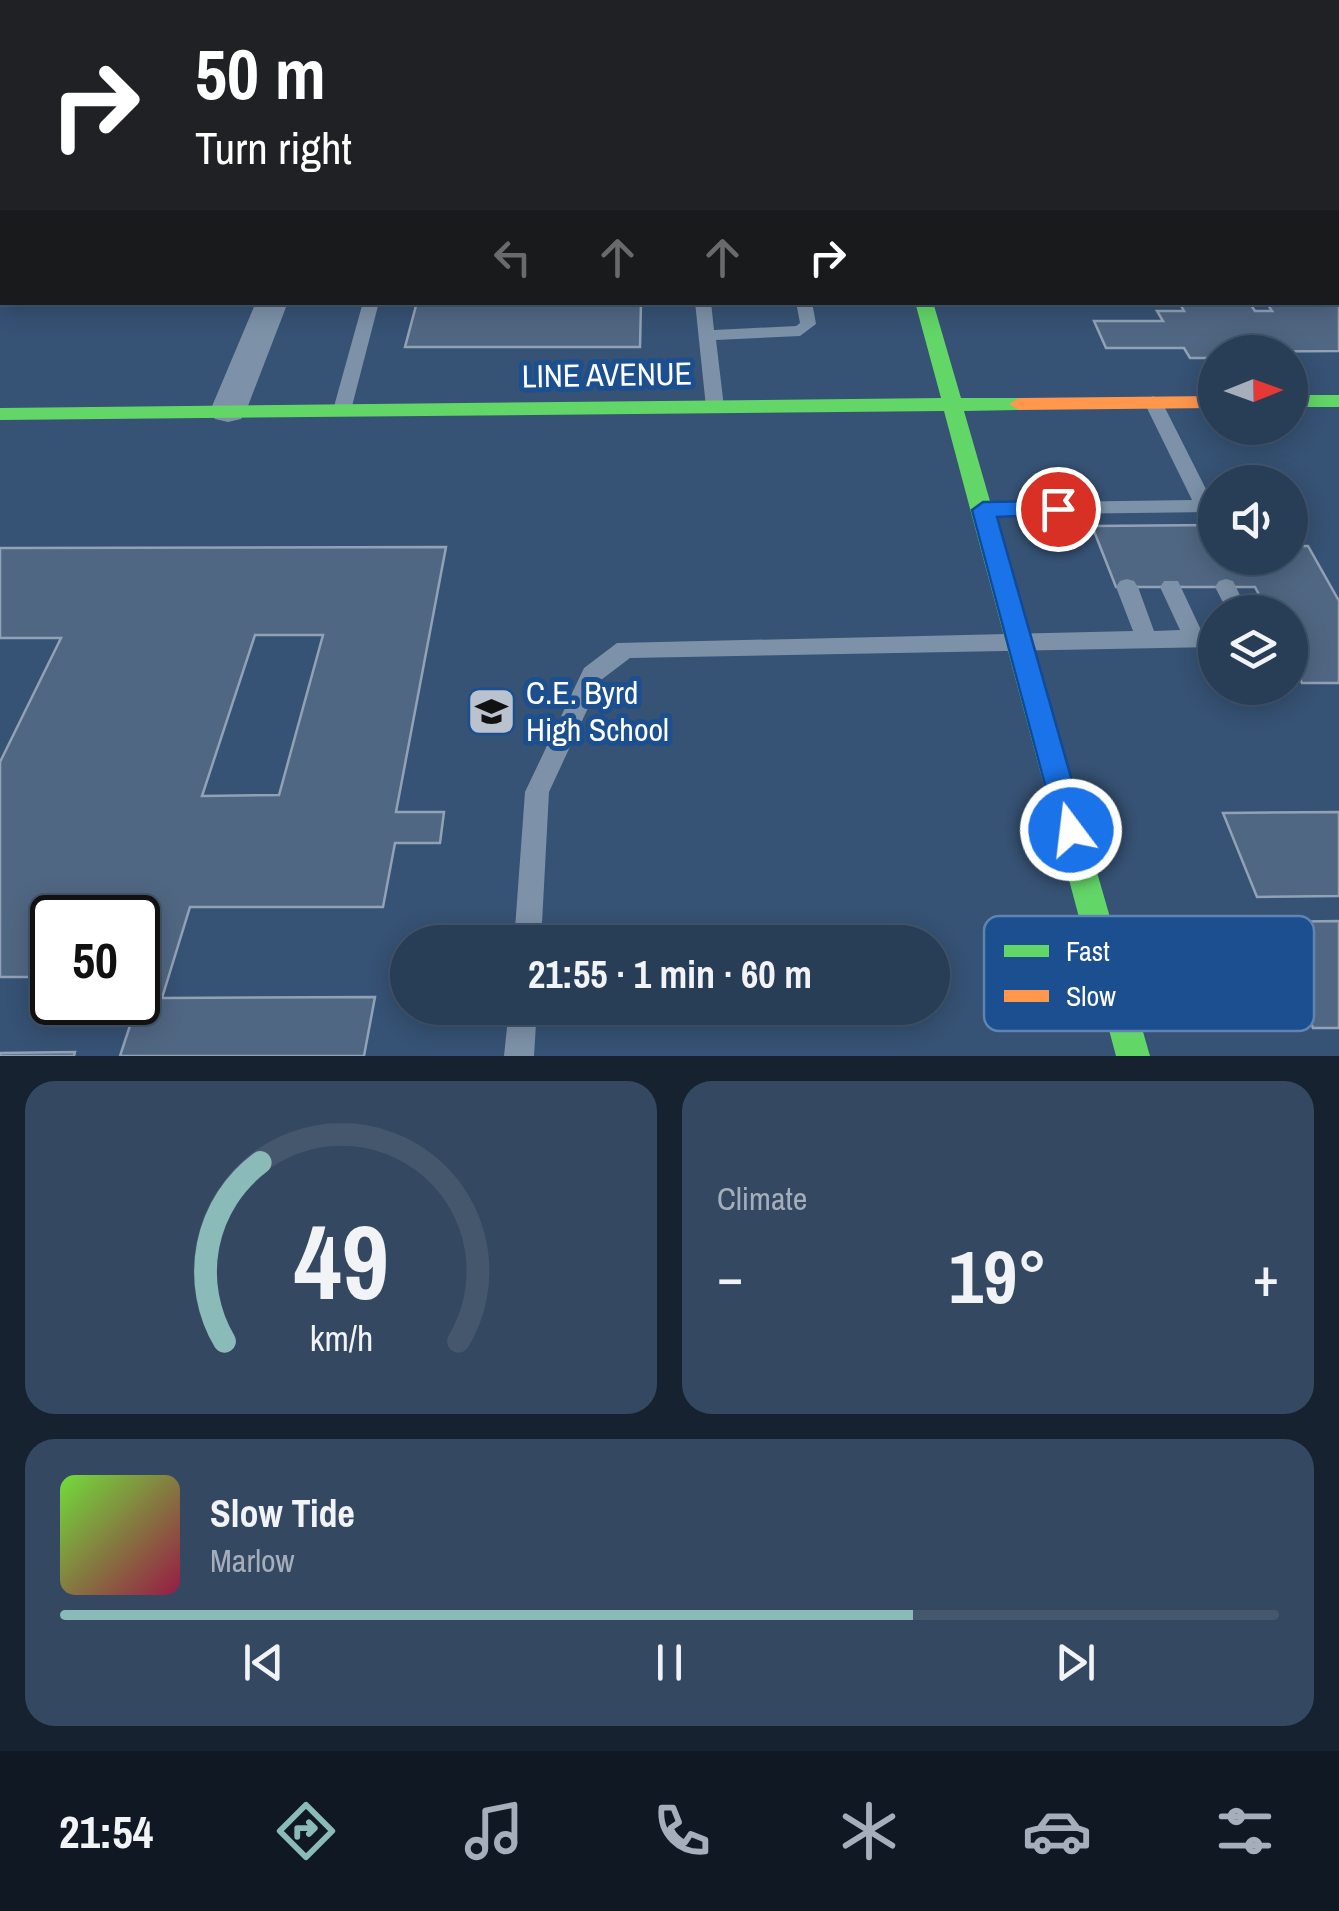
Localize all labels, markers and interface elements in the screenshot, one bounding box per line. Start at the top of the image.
text: 50 m [195,27,326,121]
icon: right [30,40,160,170]
text: Turn right [195,117,352,178]
icon: left [485,230,540,285]
icon: ahead [590,230,645,285]
icon: ahead [695,230,750,285]
icon: right [800,230,855,285]
north arrow [1198,335,1308,445]
map controls [1198,335,1308,705]
street label: LINE AVENUE [522,352,692,397]
button: sound [1198,465,1308,575]
pin [1016,467,1101,552]
icon: arrive [1031,482,1086,537]
button: layers [1198,595,1308,705]
place label: C.E. Byrd High School [526,671,669,751]
school or university icon: C.E. Byrd High School [465,685,517,737]
position arrow [1019,778,1123,882]
speed limit sign: 50 [30,895,160,1025]
legend [984,916,1314,1031]
text: Fast [1066,932,1110,970]
text: 21:55 · 1 min · 60 m [528,949,812,1000]
text: Slow [1066,977,1116,1015]
text: Climate [717,1177,807,1220]
text: 49 [294,1191,388,1331]
text: 19° [949,1225,1047,1326]
text: − [717,1239,743,1313]
text: + [1253,1239,1279,1313]
text: km/h [309,1314,373,1362]
text: Slow Tide [210,1488,355,1539]
text: Marlow [210,1539,295,1582]
icon: previous [236,1635,291,1690]
icon: pause [642,1635,697,1690]
icon: next [1048,1635,1103,1690]
icon: directions [271,1796,341,1866]
icon: music [459,1796,529,1866]
icon: phone [647,1796,717,1866]
icon: climate [834,1796,904,1866]
icon: car [1022,1796,1092,1866]
icon: filters [1210,1796,1280,1866]
text: 21:54 [59,1801,153,1862]

